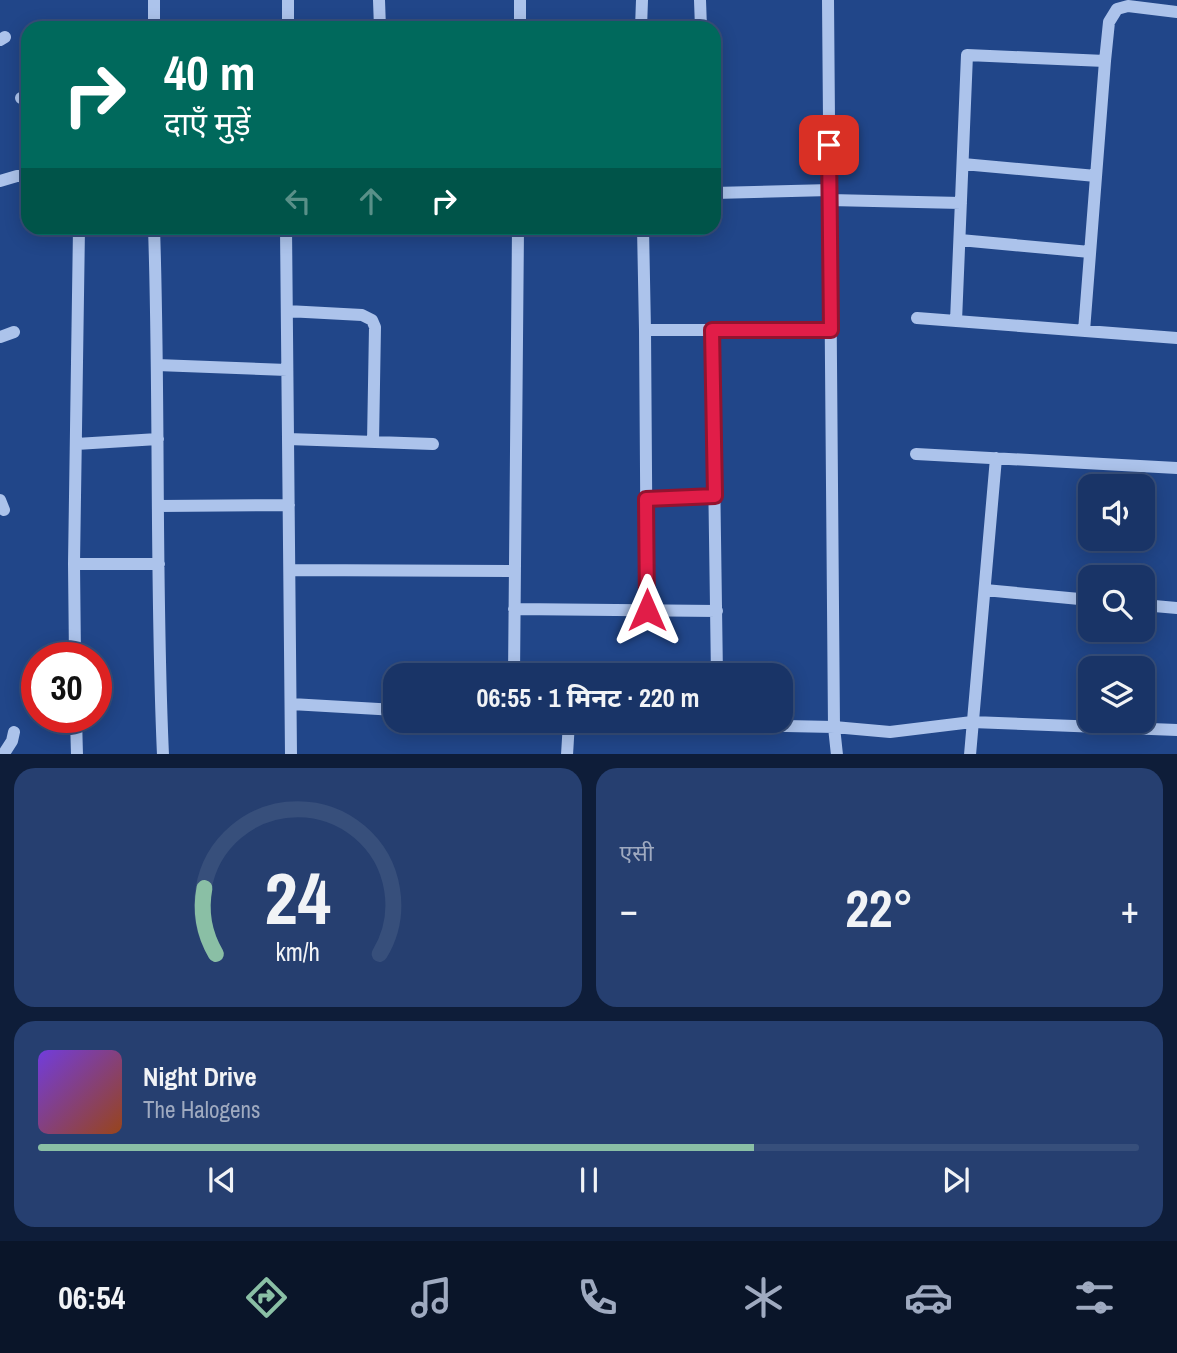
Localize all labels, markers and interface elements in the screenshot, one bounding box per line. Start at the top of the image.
text: 40 m [164,39,256,105]
icon: right [49,49,140,140]
text: दाएँ मुड़ें [164,102,251,145]
pin [799,115,859,175]
icon: arrive [810,126,848,164]
icon: left [279,182,317,220]
icon: ahead [352,182,390,220]
icon: right [425,182,463,220]
map controls [1078,474,1155,733]
button: sound [1078,474,1155,551]
button: search [1078,565,1155,642]
position arrow [610,573,684,647]
speed limit sign: 30 [21,642,112,733]
button: layers [1078,656,1155,733]
text: 06:55 · 1 मिनट · 220 m [477,680,699,715]
text: एसी [620,837,654,868]
text: 24 [265,849,331,947]
text: 22° [845,873,913,943]
text: − [620,884,638,935]
text: + [1121,884,1139,935]
text: km/h [276,934,320,968]
text: Night Drive [143,1059,257,1094]
text: The Halogens [143,1094,260,1125]
icon: previous [203,1161,241,1199]
icon: pause [570,1161,608,1199]
icon: next [937,1161,975,1199]
icon: directions [242,1273,291,1322]
icon: music [407,1273,456,1322]
icon: phone [573,1273,622,1322]
icon: climate [739,1273,788,1322]
icon: car [904,1273,953,1322]
icon: filters [1070,1273,1119,1322]
text: 06:54 [58,1276,125,1319]

